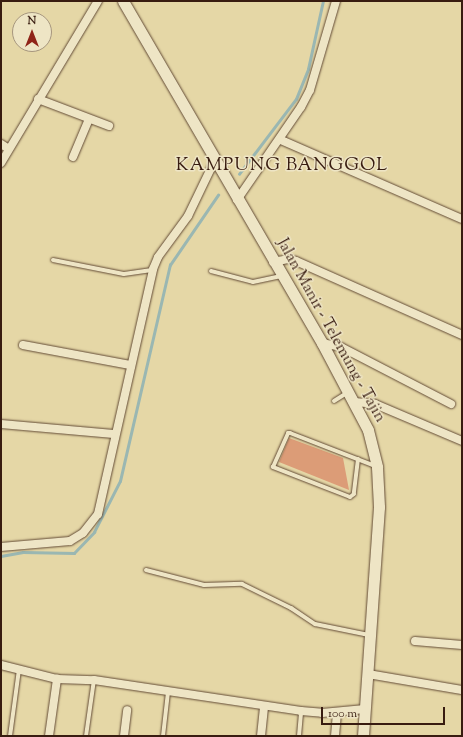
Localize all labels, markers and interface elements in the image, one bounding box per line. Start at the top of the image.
north arrow [12,12,52,52]
text: N [28,13,36,29]
district label: KAMPUNG BANGGOL [176,155,388,177]
street label: Jalan Manir - Telemung - Tajin [271,236,389,426]
scale bar [323,699,447,725]
text: 100 m [328,705,357,723]

